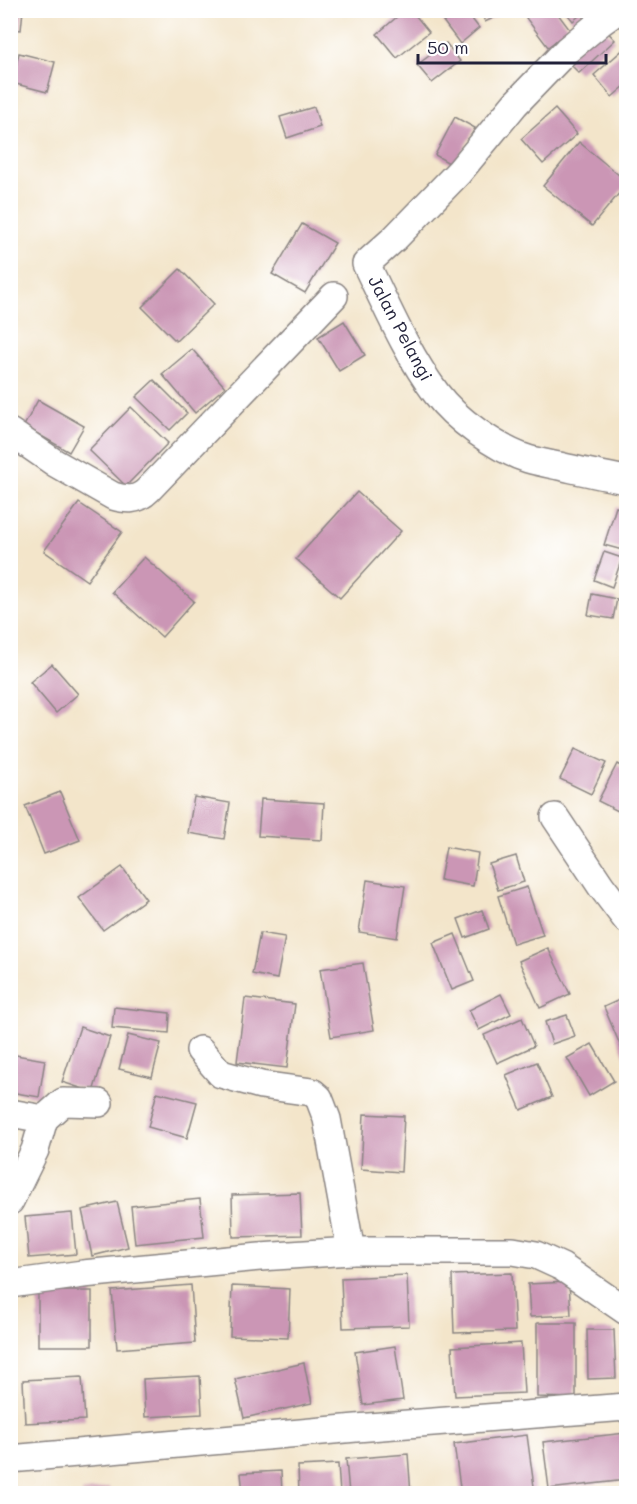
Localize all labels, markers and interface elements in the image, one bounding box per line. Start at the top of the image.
scale bar [418,27,606,65]
text: 50 m [427,35,469,59]
street label: Jalan Pelangi [363,271,439,385]

